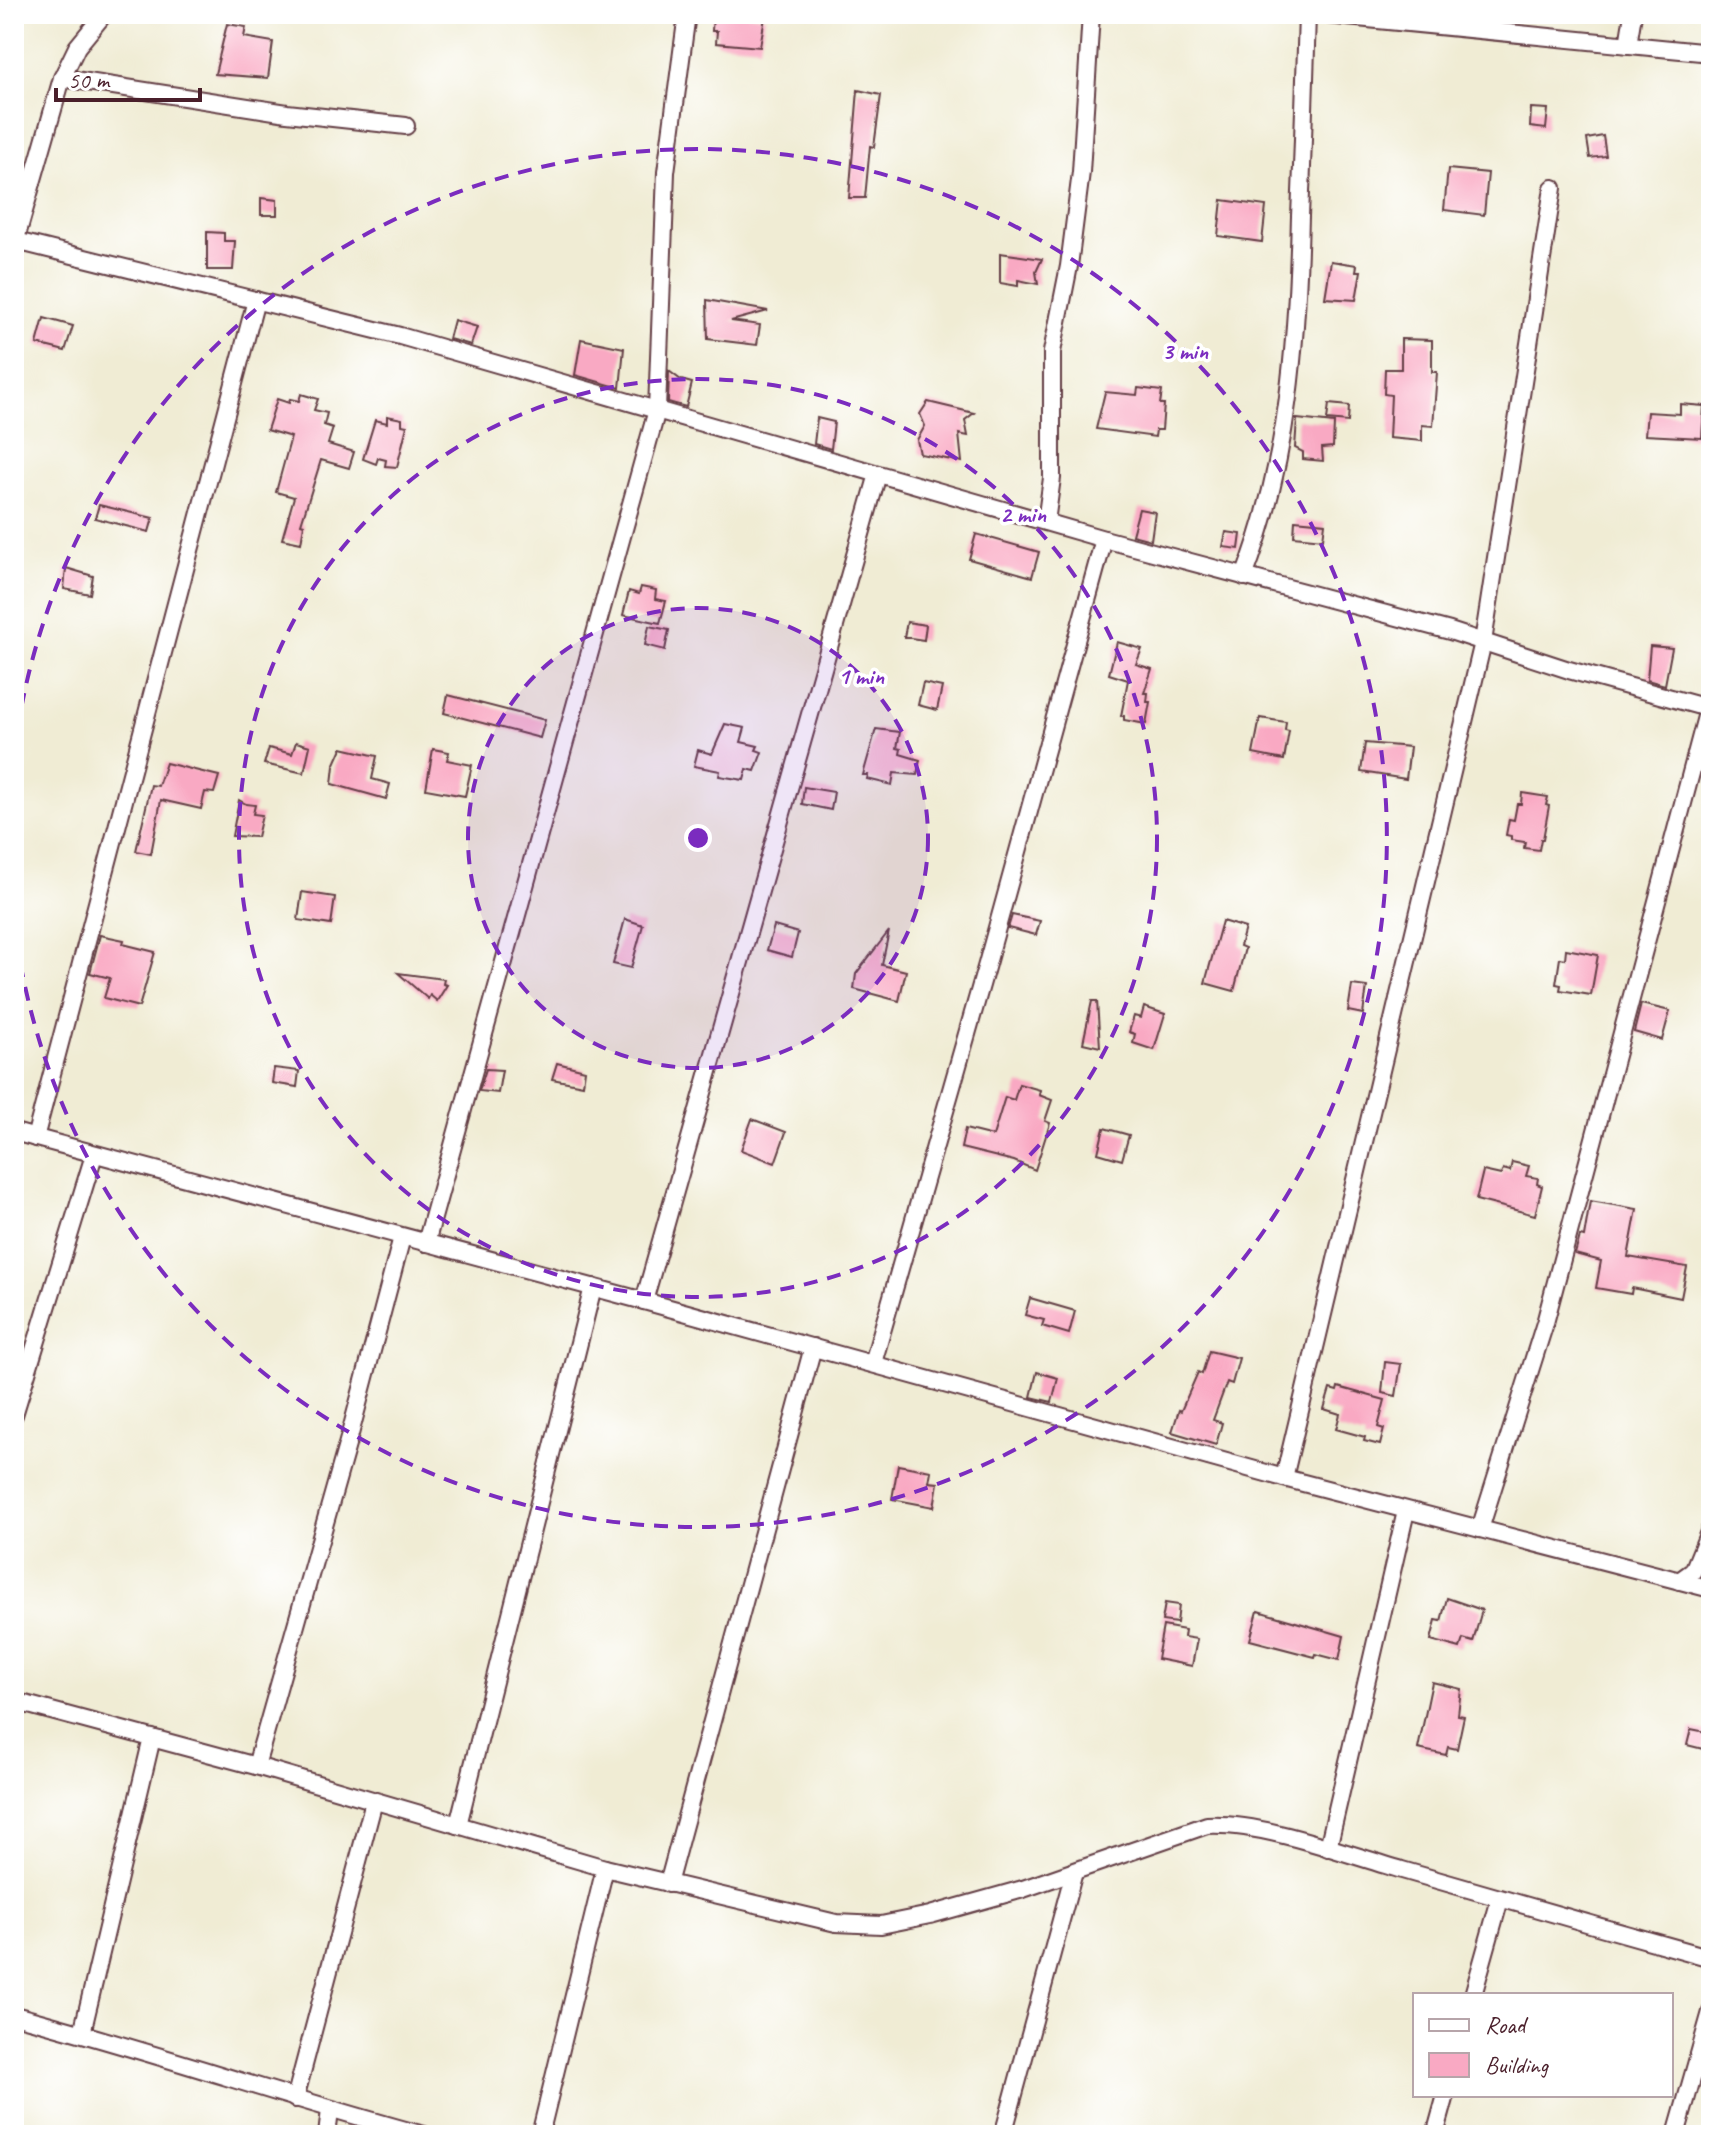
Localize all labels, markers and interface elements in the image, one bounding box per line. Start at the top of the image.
scale bar [56,52,200,102]
text: 50 m [68,65,111,95]
text: 3 min [1162,336,1209,366]
text: 2 min [1000,499,1047,529]
text: 1 min [838,661,885,691]
centre of rings [684,824,712,852]
legend [1413,1993,1673,2097]
text: Road [1485,2010,1529,2040]
text: Building [1485,2050,1550,2080]

